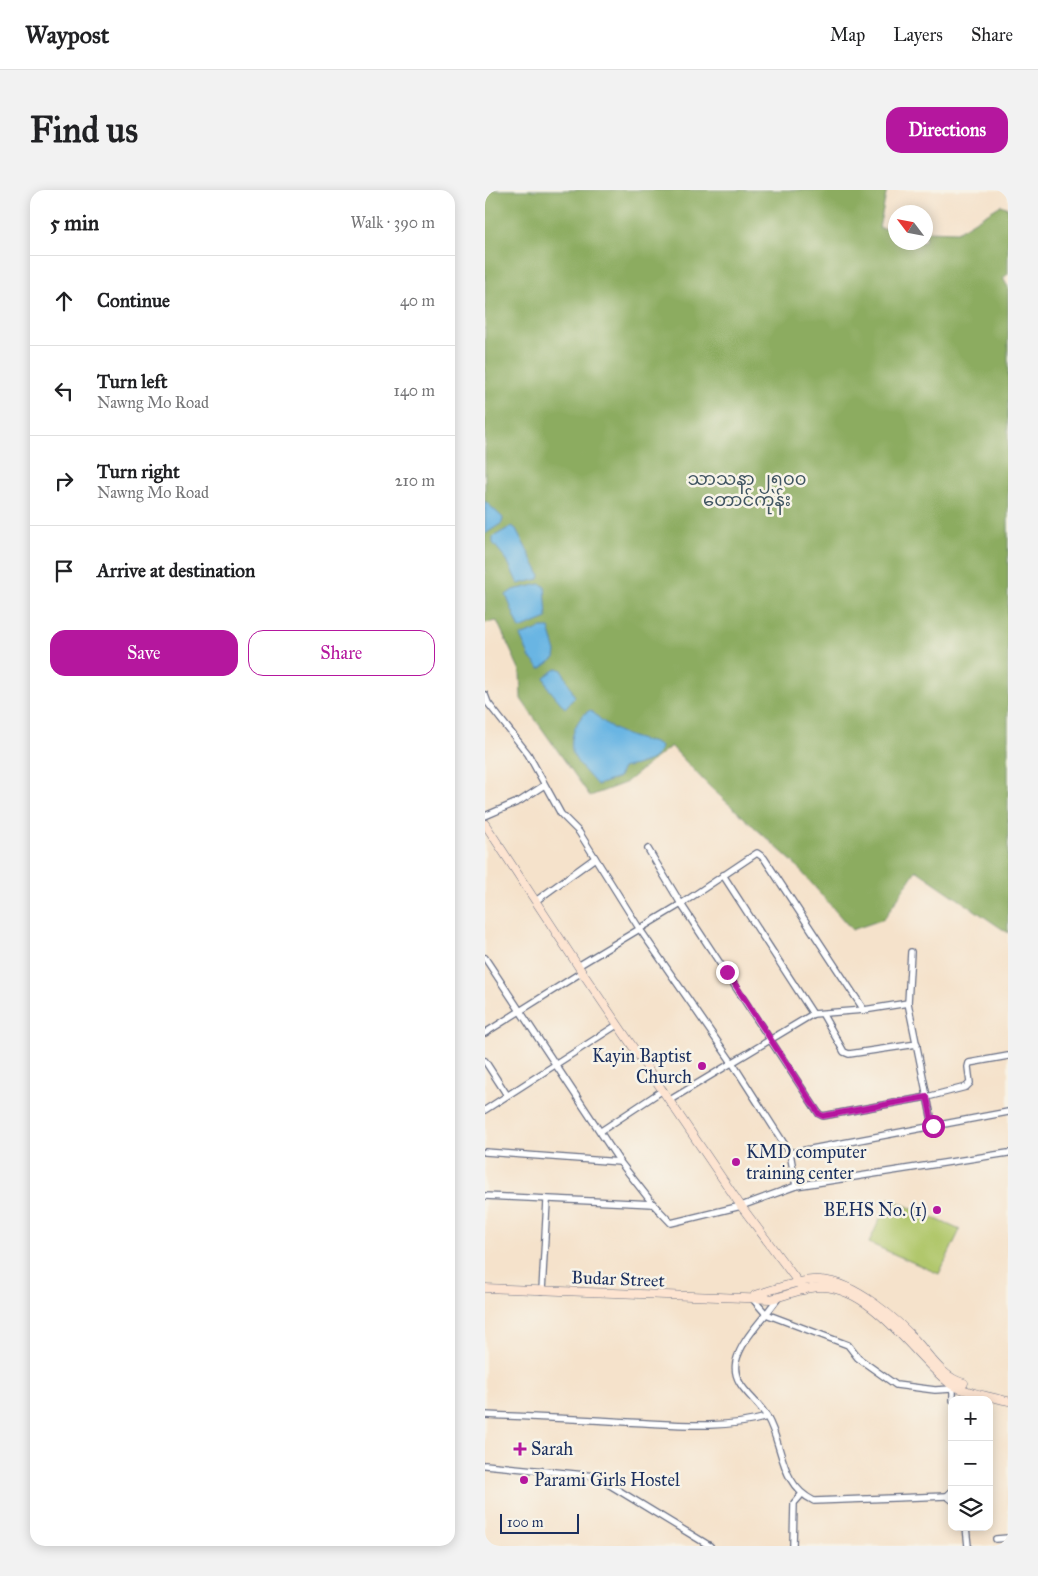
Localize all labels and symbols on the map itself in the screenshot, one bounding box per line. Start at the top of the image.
north arrow [888,205,933,250]
park label: သာသနာ ၂၅၀၀ တောင်ကုန်း [688,468,806,515]
route end [716,961,739,984]
place label: Kayin Baptist Church [592,1045,693,1088]
marker: Kayin Baptist Church [696,1060,708,1072]
route start [922,1115,945,1138]
place label: KMD computer training center [746,1141,867,1185]
marker: KMD computer training center [730,1156,742,1168]
place label: BEHS No. (1) [824,1199,927,1222]
marker: BEHS No. (1) [931,1204,943,1216]
street label: Budar Street [571,1266,666,1292]
place label: Sarah [531,1438,573,1460]
marker: Sarah [513,1442,527,1456]
place label: Parami Girls Hostel [534,1469,680,1491]
marker: Parami Girls Hostel [518,1474,530,1486]
scale bar [500,1511,579,1534]

